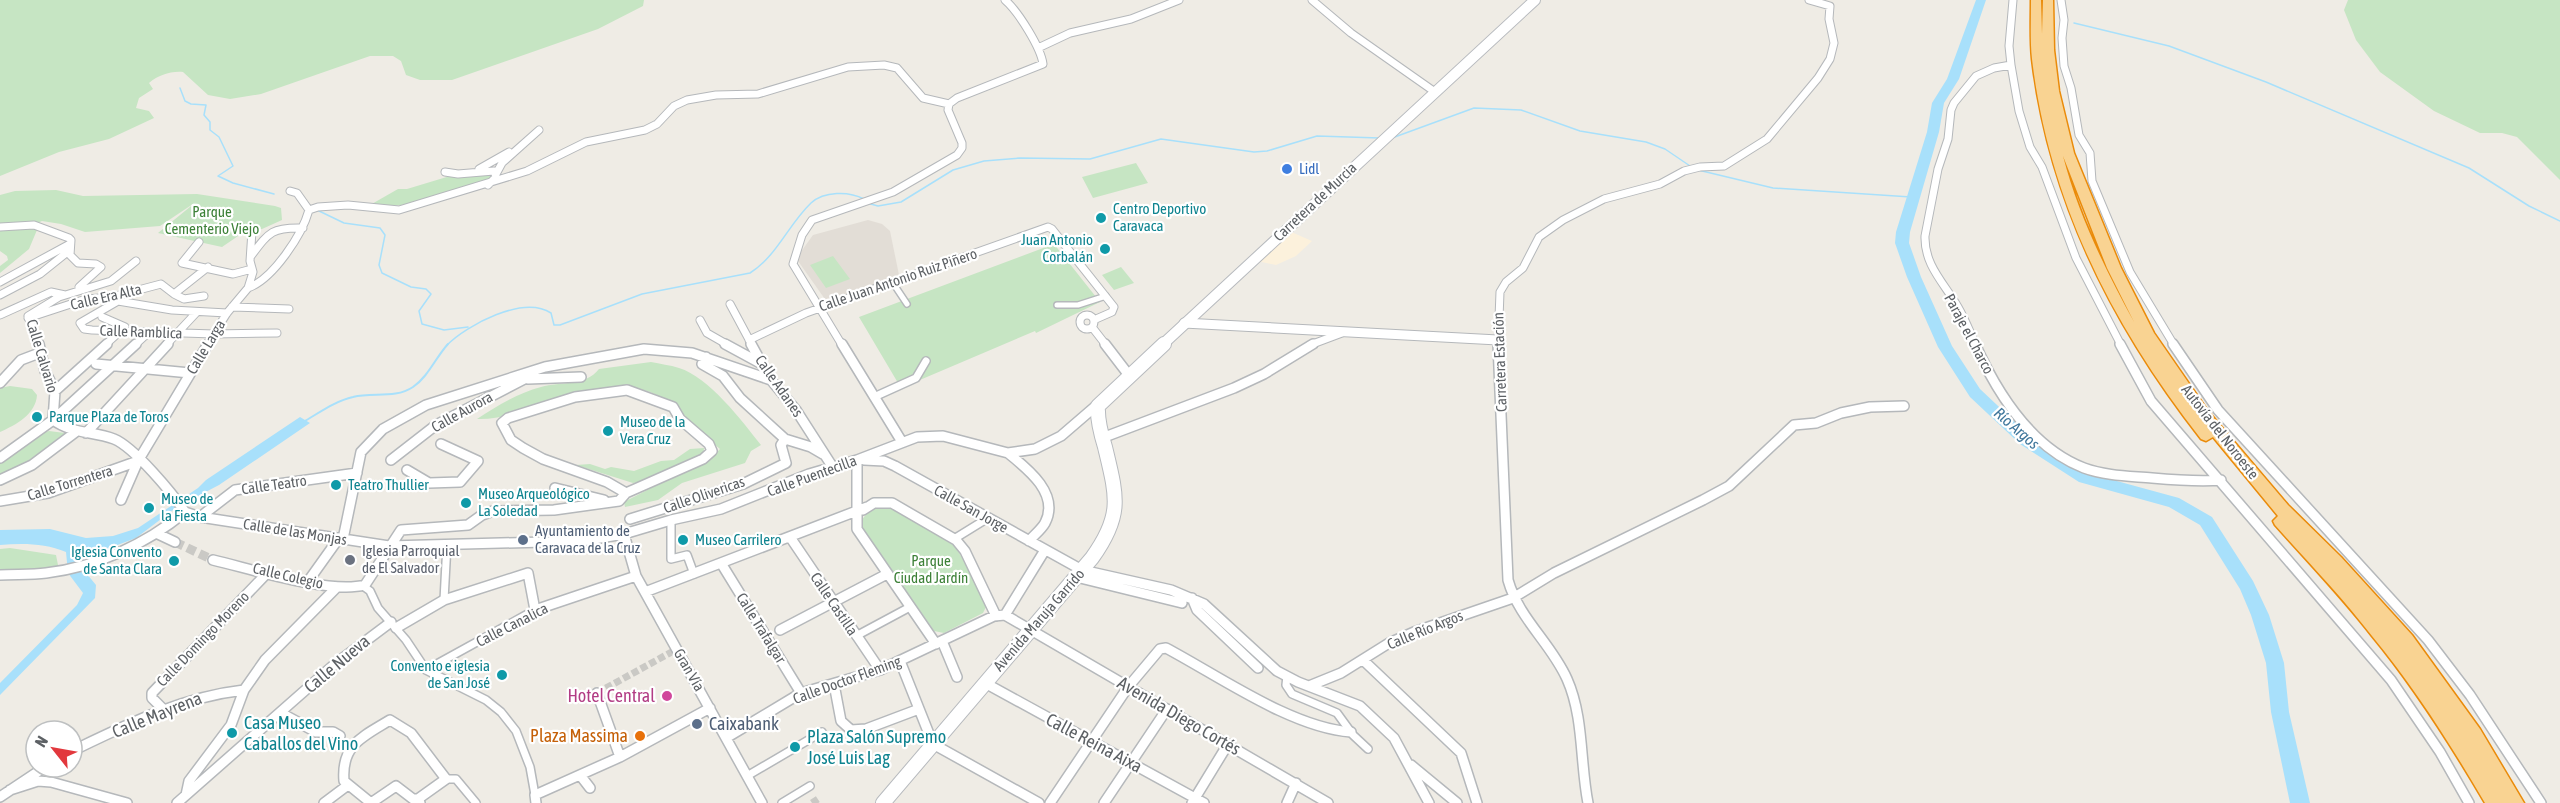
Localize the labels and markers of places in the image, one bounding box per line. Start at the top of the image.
place label: Lidl [1299,160,1319,177]
marker: Lidl [1280,162,1294,176]
place label: Centro Deportivo Caravaca [1113,200,1206,234]
marker: Centro Deportivo Caravaca [1094,211,1108,225]
place label: Juan Antonio Corbalán [1021,231,1093,265]
marker: Juan Antonio Corbalán [1098,242,1112,256]
place label: Parque Plaza de Toros [49,408,169,425]
marker: Parque Plaza de Toros [30,410,44,424]
place label: Museo de la Vera Cruz [620,413,685,447]
marker: Museo de la Vera Cruz [601,424,615,438]
place label: Teatro Thullier [348,476,429,493]
marker: Teatro Thullier [329,478,343,492]
place label: Museo Arqueológico La Soledad [478,485,590,519]
place label: Museo de la Fiesta [161,490,214,524]
marker: Museo Arqueológico La Soledad [459,496,473,510]
marker: Museo de la Fiesta [142,501,156,515]
place label: Ayuntamiento de Caravaca de la Cruz [535,522,641,556]
place label: Museo Carrilero [695,531,782,548]
marker: Ayuntamiento de Caravaca de la Cruz [516,533,530,547]
marker: Museo Carrilero [676,533,690,547]
place label: Iglesia Parroquial de El Salvador [362,542,459,576]
place label: Iglesia Convento de Santa Clara [71,543,162,577]
marker: Iglesia Parroquial de El Salvador [343,553,357,567]
marker: Iglesia Convento de Santa Clara [167,554,181,568]
place label: Convento e iglesia de San José [390,657,490,691]
marker: Convento e iglesia de San José [495,668,509,682]
place label: Hotel Central [567,685,655,706]
marker: Hotel Central [660,689,674,703]
place label: Casa Museo Caballos del Vino [244,712,358,754]
place label: Caixabank [709,713,779,734]
marker: Caixabank [690,717,704,731]
place label: Plaza Massima [530,725,628,746]
marker: Casa Museo Caballos del Vino [225,726,239,740]
place label: Plaza Salón Supremo José Luis Lag [807,726,946,768]
marker: Plaza Massima [633,729,647,743]
marker: Plaza Salón Supremo José Luis Lag [788,740,802,754]

